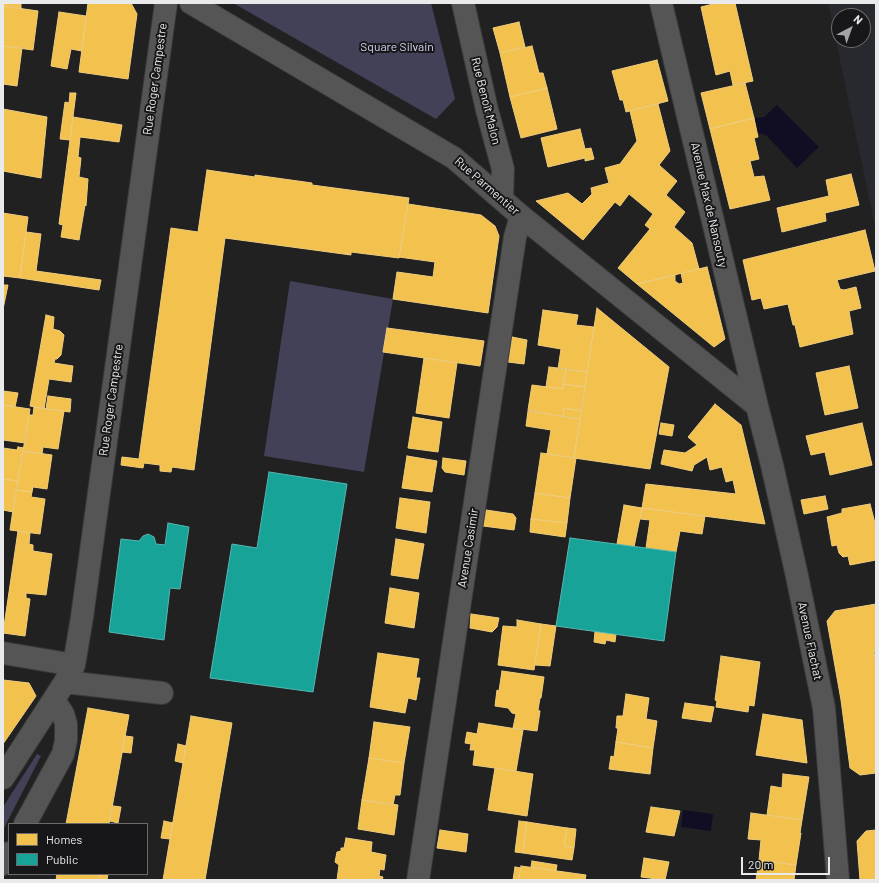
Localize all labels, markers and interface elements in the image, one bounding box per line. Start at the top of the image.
north arrow [831,8,871,48]
text: N [852,12,866,27]
street label: Rue Roger Campestre [140,22,170,136]
park label: Square Silvain [360,40,434,54]
street label: Rue Benoît Malon [468,56,504,146]
street label: Avenue Max de Nansouty [688,141,730,269]
street label: Rue Parmentier [452,154,522,218]
street label: Rue Roger Campestre [96,343,126,457]
street label: Avenue Casimir [455,507,481,589]
street label: Avenue Flachat [795,601,825,681]
legend [8,823,148,875]
text: Homes [46,832,82,846]
scale bar [743,849,832,875]
text: Public [46,852,78,866]
text: 20 m [748,857,774,871]

